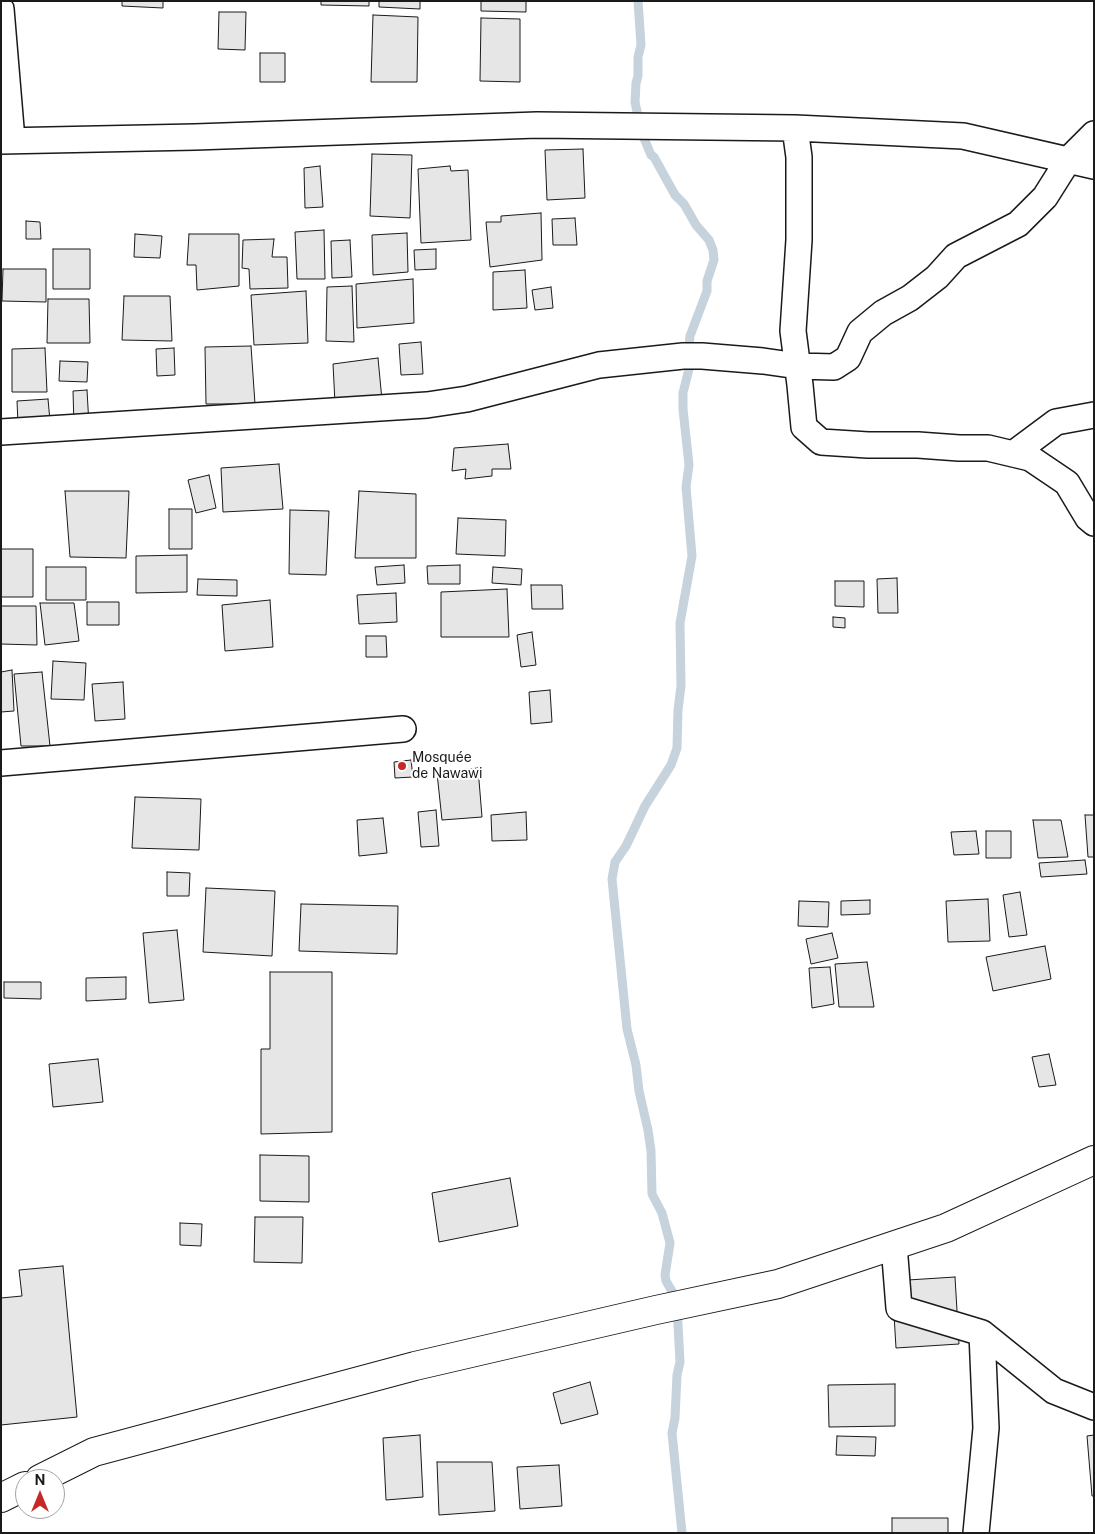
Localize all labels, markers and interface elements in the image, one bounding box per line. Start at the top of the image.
place label: Mosquée de Nawawi [412,750,482,782]
marker: Mosquée de Nawawi [396,760,408,772]
north arrow [15,1469,65,1519]
text: N [35,1472,45,1488]

